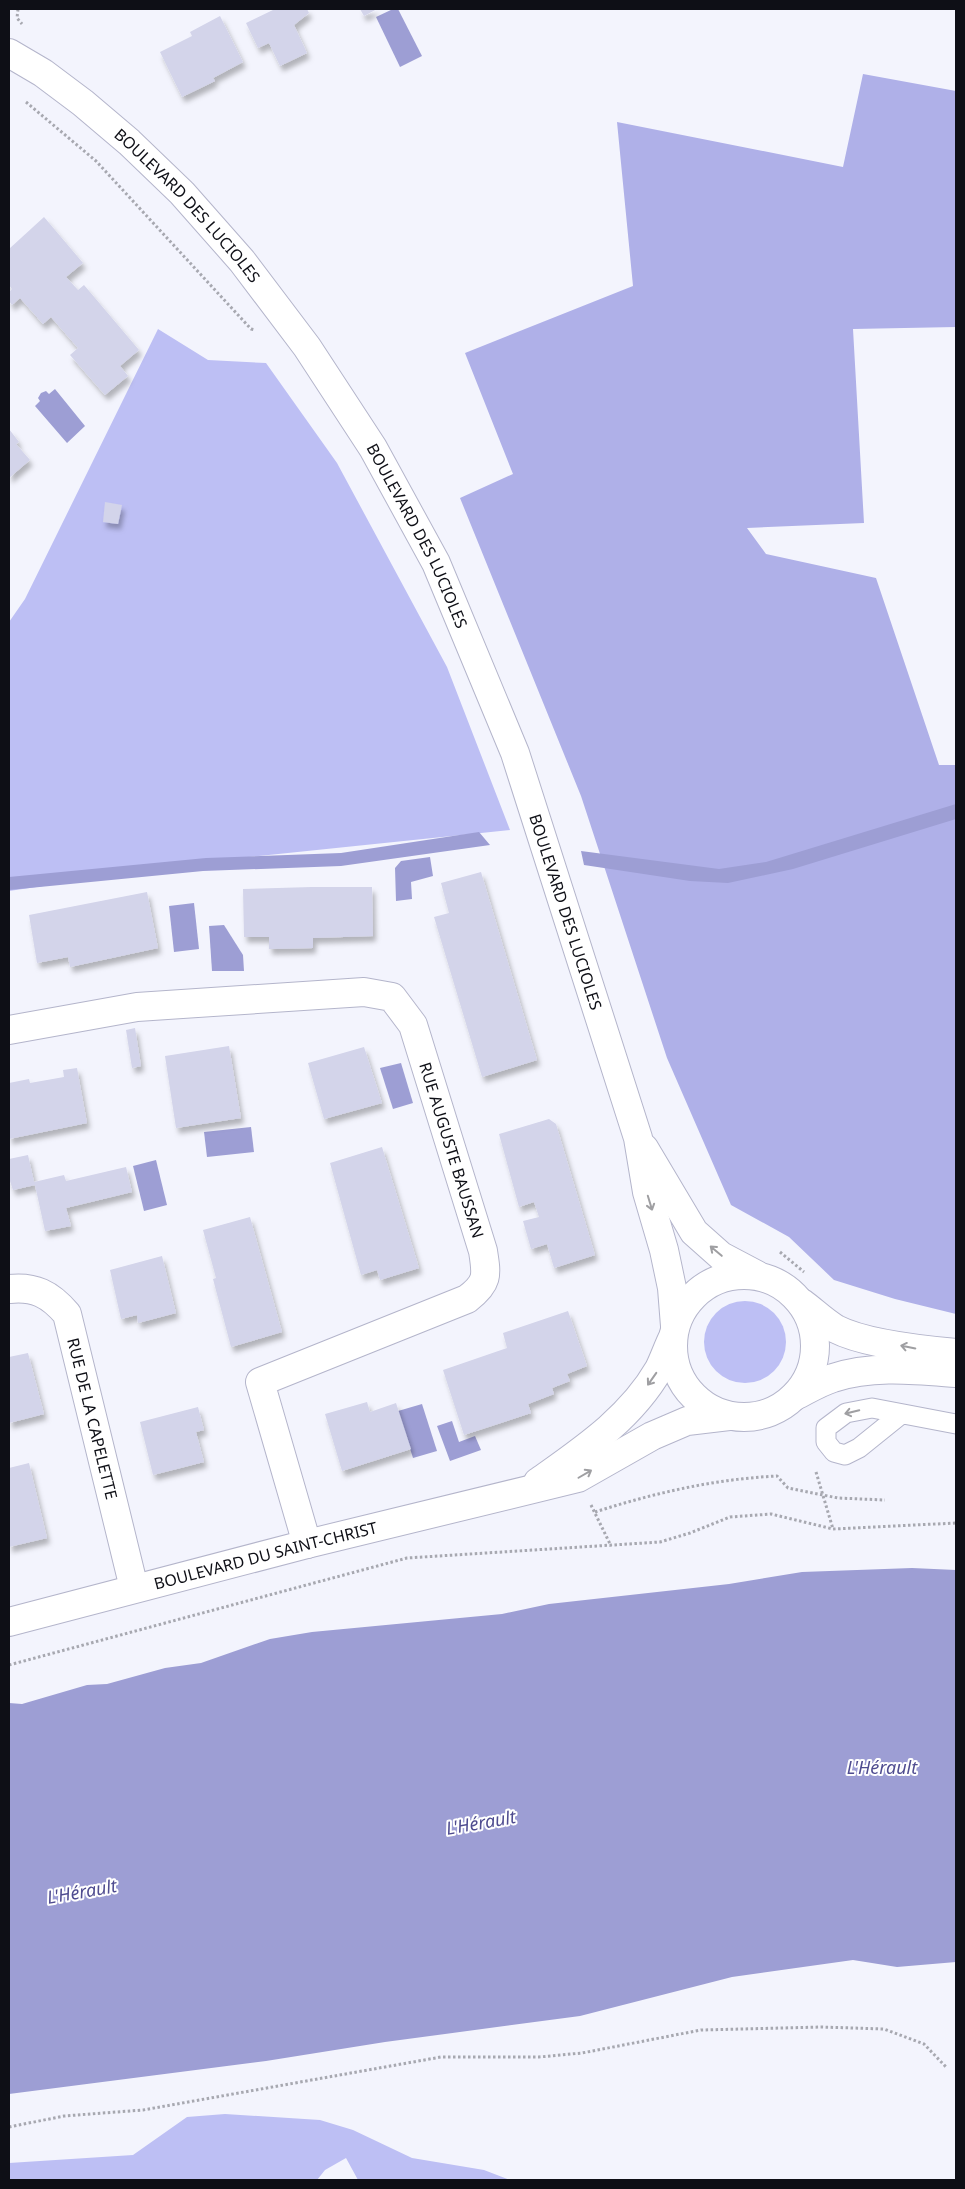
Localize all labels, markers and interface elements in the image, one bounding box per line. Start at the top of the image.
street label: BOULEVARD DES LUCIOLES [110,123,266,287]
street label: BOULEVARD DES LUCIOLES [362,439,473,632]
street label: BOULEVARD DES LUCIOLES [524,811,607,1013]
street label: RUE AUGUSTE BAUSSAN [414,1059,489,1241]
one-way arrow [646,1195,656,1211]
one-way arrow [710,1245,723,1257]
street label: RUE DE LA CAPELETTE [62,1336,123,1502]
one-way arrow [900,1342,916,1352]
one-way arrow [647,1371,657,1385]
one-way arrow [845,1408,861,1417]
one-way arrow [578,1469,593,1479]
street label: BOULEVARD DU SAINT-CHRIST [152,1516,379,1595]
water label: L'Hérault [847,1755,918,1779]
water label: L'Hérault [444,1804,519,1840]
water label: L'Hérault [45,1873,120,1909]

